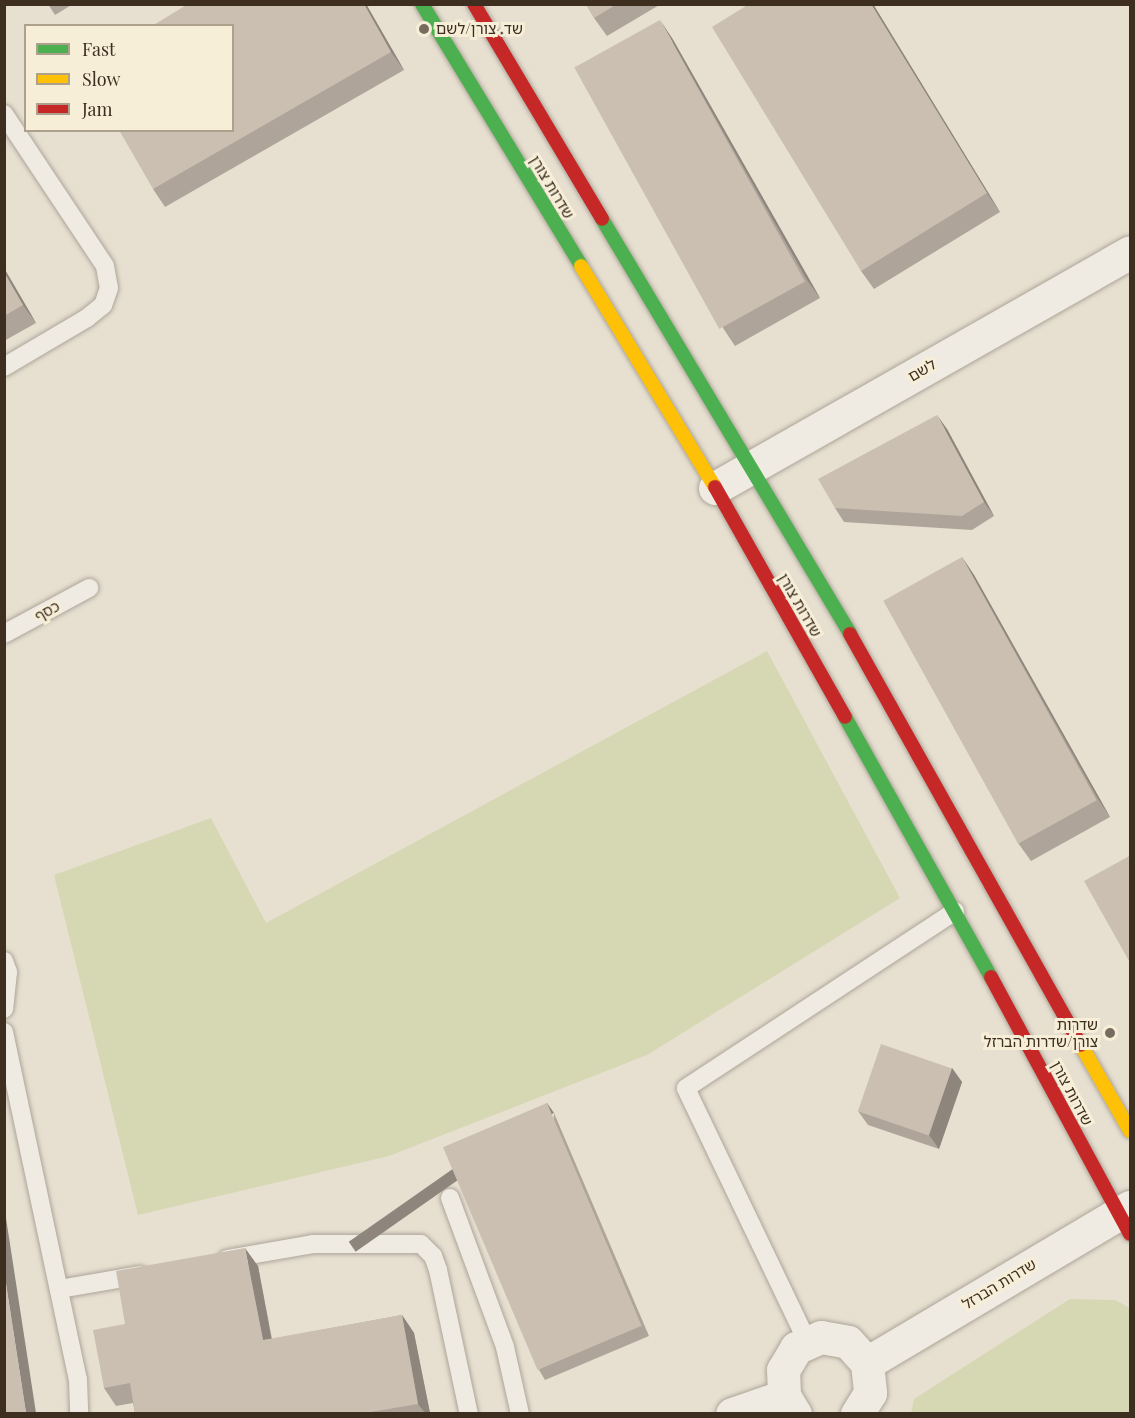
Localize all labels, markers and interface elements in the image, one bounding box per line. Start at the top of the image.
place label: שד. צורן/לשם [436,20,523,38]
marker: שד. צורן/לשם [417,22,431,36]
legend [24,24,234,132]
text: Fast [82,37,115,61]
text: Slow [82,67,120,91]
text: Jam [82,97,112,121]
street label: שדרות צורן [526,152,578,222]
street label: לשם [905,355,939,385]
street label: שדרות צורן [775,570,825,640]
street label: כסף [31,597,63,625]
place label: שדרות צורן/שדרות הברזל [984,1015,1098,1050]
marker: שדרות צורן/שדרות הברזל [1103,1026,1117,1040]
street label: שדרות צורן [1048,1058,1096,1128]
street label: שדרות הברזל [959,1255,1039,1313]

